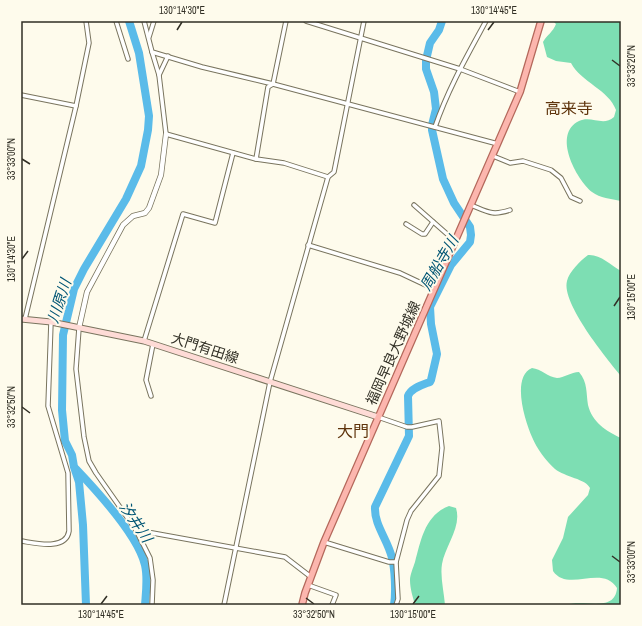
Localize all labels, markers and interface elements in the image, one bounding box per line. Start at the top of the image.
text: 130°14'30"E [159,4,205,17]
text: 130°14'45"E [471,4,517,17]
text: 33°33'20"N [625,45,638,87]
district label: 高来寺 [545,97,593,119]
text: 33°33'00"N [5,138,18,180]
water label: 周船寺川 [415,230,464,294]
text: 130°14'30"E [5,236,18,282]
water label: 川原川 [42,274,77,326]
text: 130°15'00"E [625,274,638,320]
street label: 福岡早良大野城線 [362,298,424,408]
street label: 大門有田線 [169,329,241,367]
text: 33°32'50"N [5,386,18,428]
district label: 大門 [337,420,369,442]
water label: 汐井川 [115,497,158,548]
text: 33°33'00"N [625,541,638,583]
text: 130°14'45"E [78,608,124,621]
text: 33°32'50"N [293,608,335,621]
text: 130°15'00"E [390,608,436,621]

